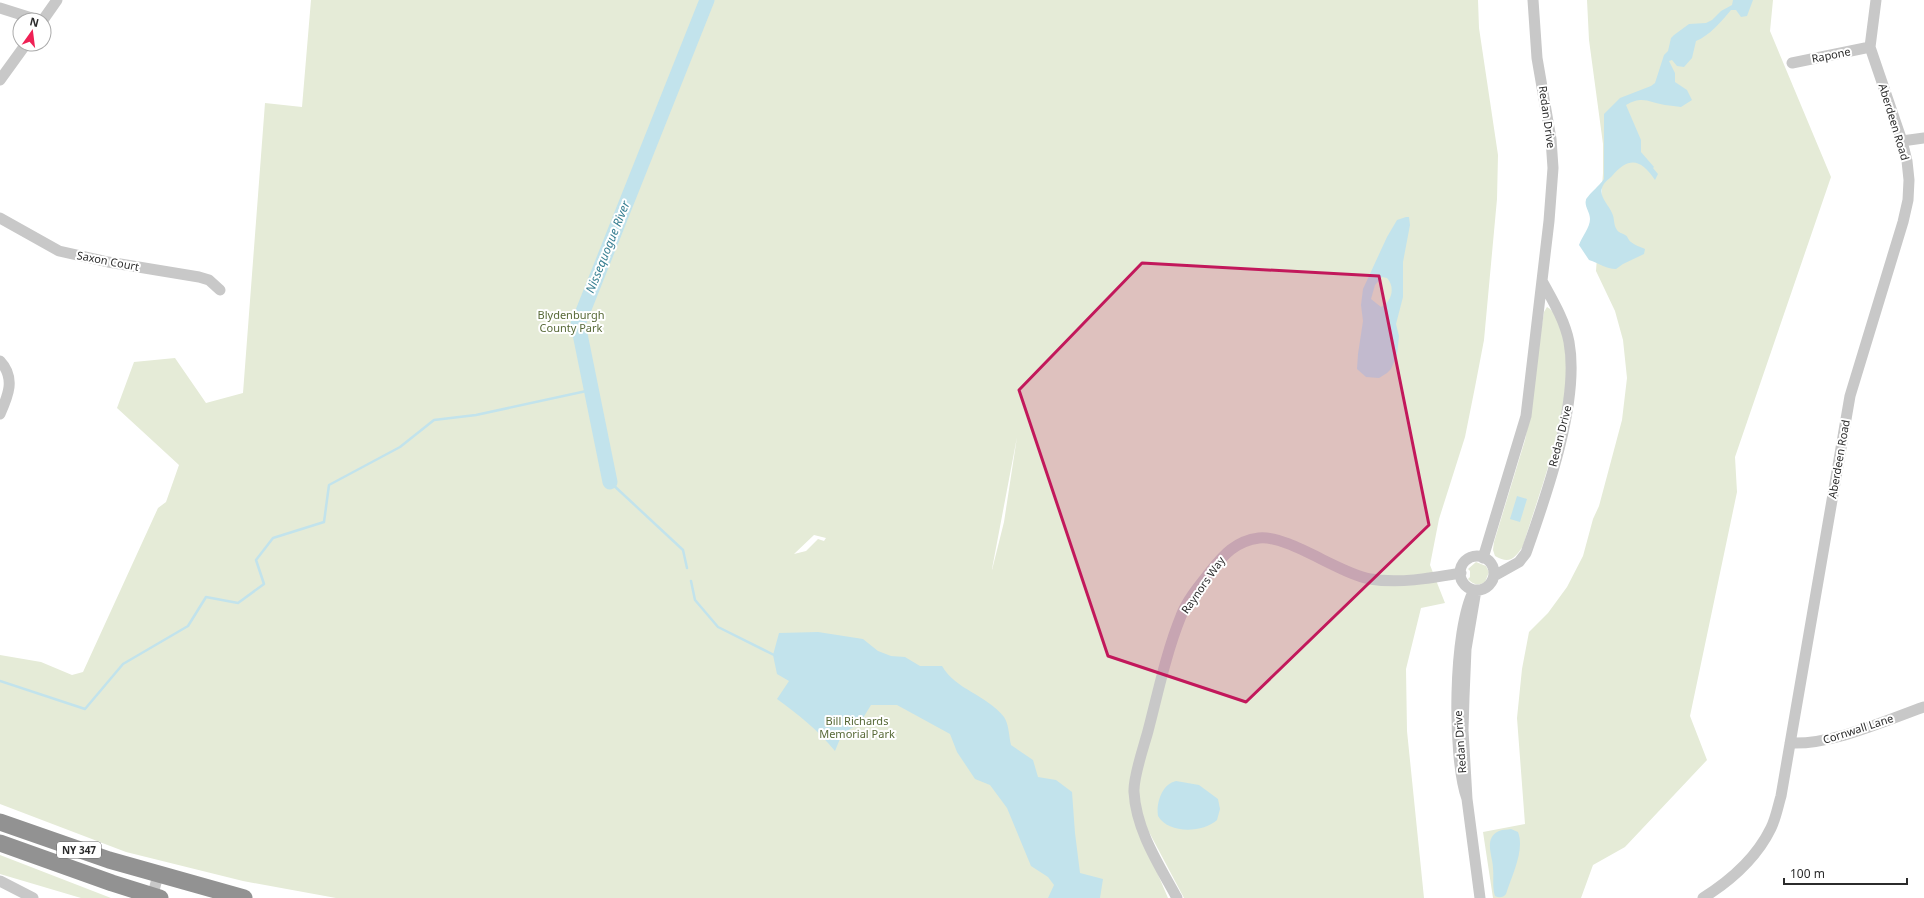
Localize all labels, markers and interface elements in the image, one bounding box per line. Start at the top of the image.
north arrow [12,12,52,52]
text: N [28,13,41,30]
street label: Rapone [1810,43,1852,66]
street label: Aberdeen Road [1876,82,1913,162]
street label: Redan Drive [1536,85,1559,149]
water label: Nissequogue River [581,197,634,295]
street label: Saxon Court [76,247,140,274]
park label: Blydenburgh County Park [538,307,604,335]
street label: Redan Drive [1545,404,1574,468]
street label: Aberdeen Road [1824,418,1853,499]
street label: Raynors Way [1177,553,1228,616]
street label: Redan Drive [1450,710,1469,774]
street label: Cornwall Lane [1821,710,1895,747]
park label: Bill Richards Memorial Park [819,713,895,741]
road number: NY 347 [57,842,101,858]
scale bar [1784,860,1907,886]
text: 100 m [1790,865,1825,882]

